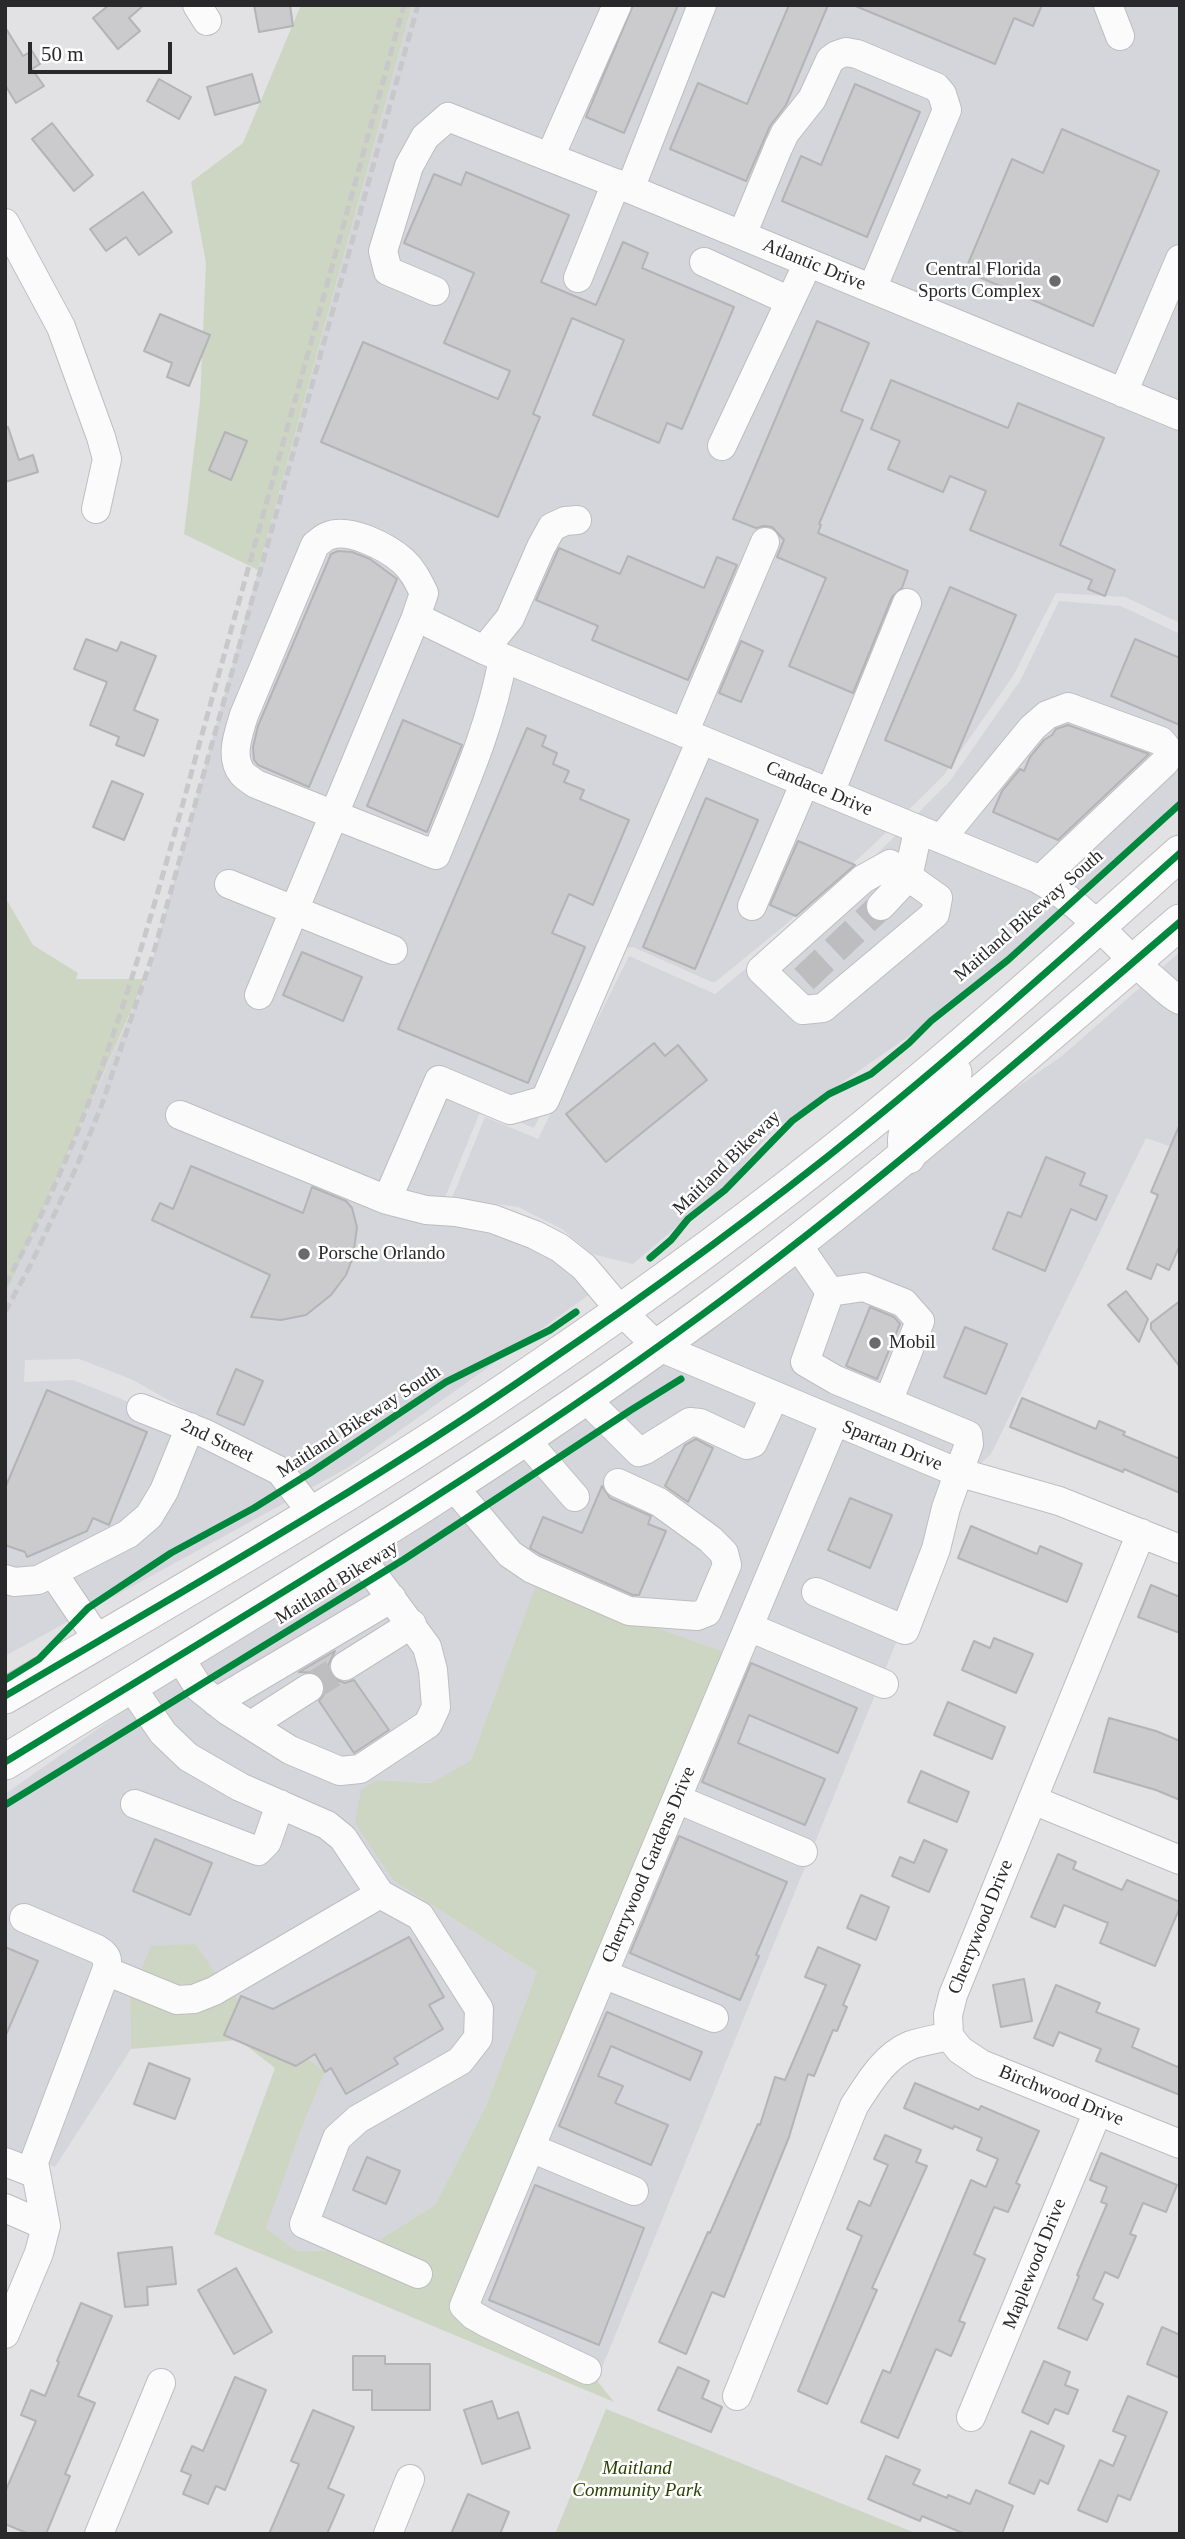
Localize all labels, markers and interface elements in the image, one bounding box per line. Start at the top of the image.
scale bar [32,28,175,72]
text: 50 m [41,42,84,66]
street label: Atlantic Drive [759,234,869,296]
place label: Central Florida Sports Complex [918,259,1041,303]
marker: Central Florida Sports Complex [1047,273,1063,289]
street label: Candace Drive [762,756,876,822]
street label: Maitland Bikeway South [950,845,1108,987]
street label: Maitland Bikeway [668,1106,786,1220]
place label: Porsche Orlando [318,1243,445,1265]
marker: Porsche Orlando [296,1246,312,1262]
place label: Mobil [889,1332,935,1354]
marker: Mobil [867,1335,883,1351]
street label: Maitland Bikeway South [273,1361,445,1483]
street label: 2nd Street [177,1414,257,1468]
street label: Spartan Drive [839,1416,945,1476]
street label: Maitland Bikeway [271,1536,403,1630]
street label: Cherrywood Gardens Drive [597,1763,701,1967]
street label: Cherrywood Drive [944,1856,1018,1998]
street label: Birchwood Drive [995,2061,1127,2131]
street label: Maplewood Drive [998,2195,1072,2333]
park label: Maitland Community Park [572,2458,702,2502]

